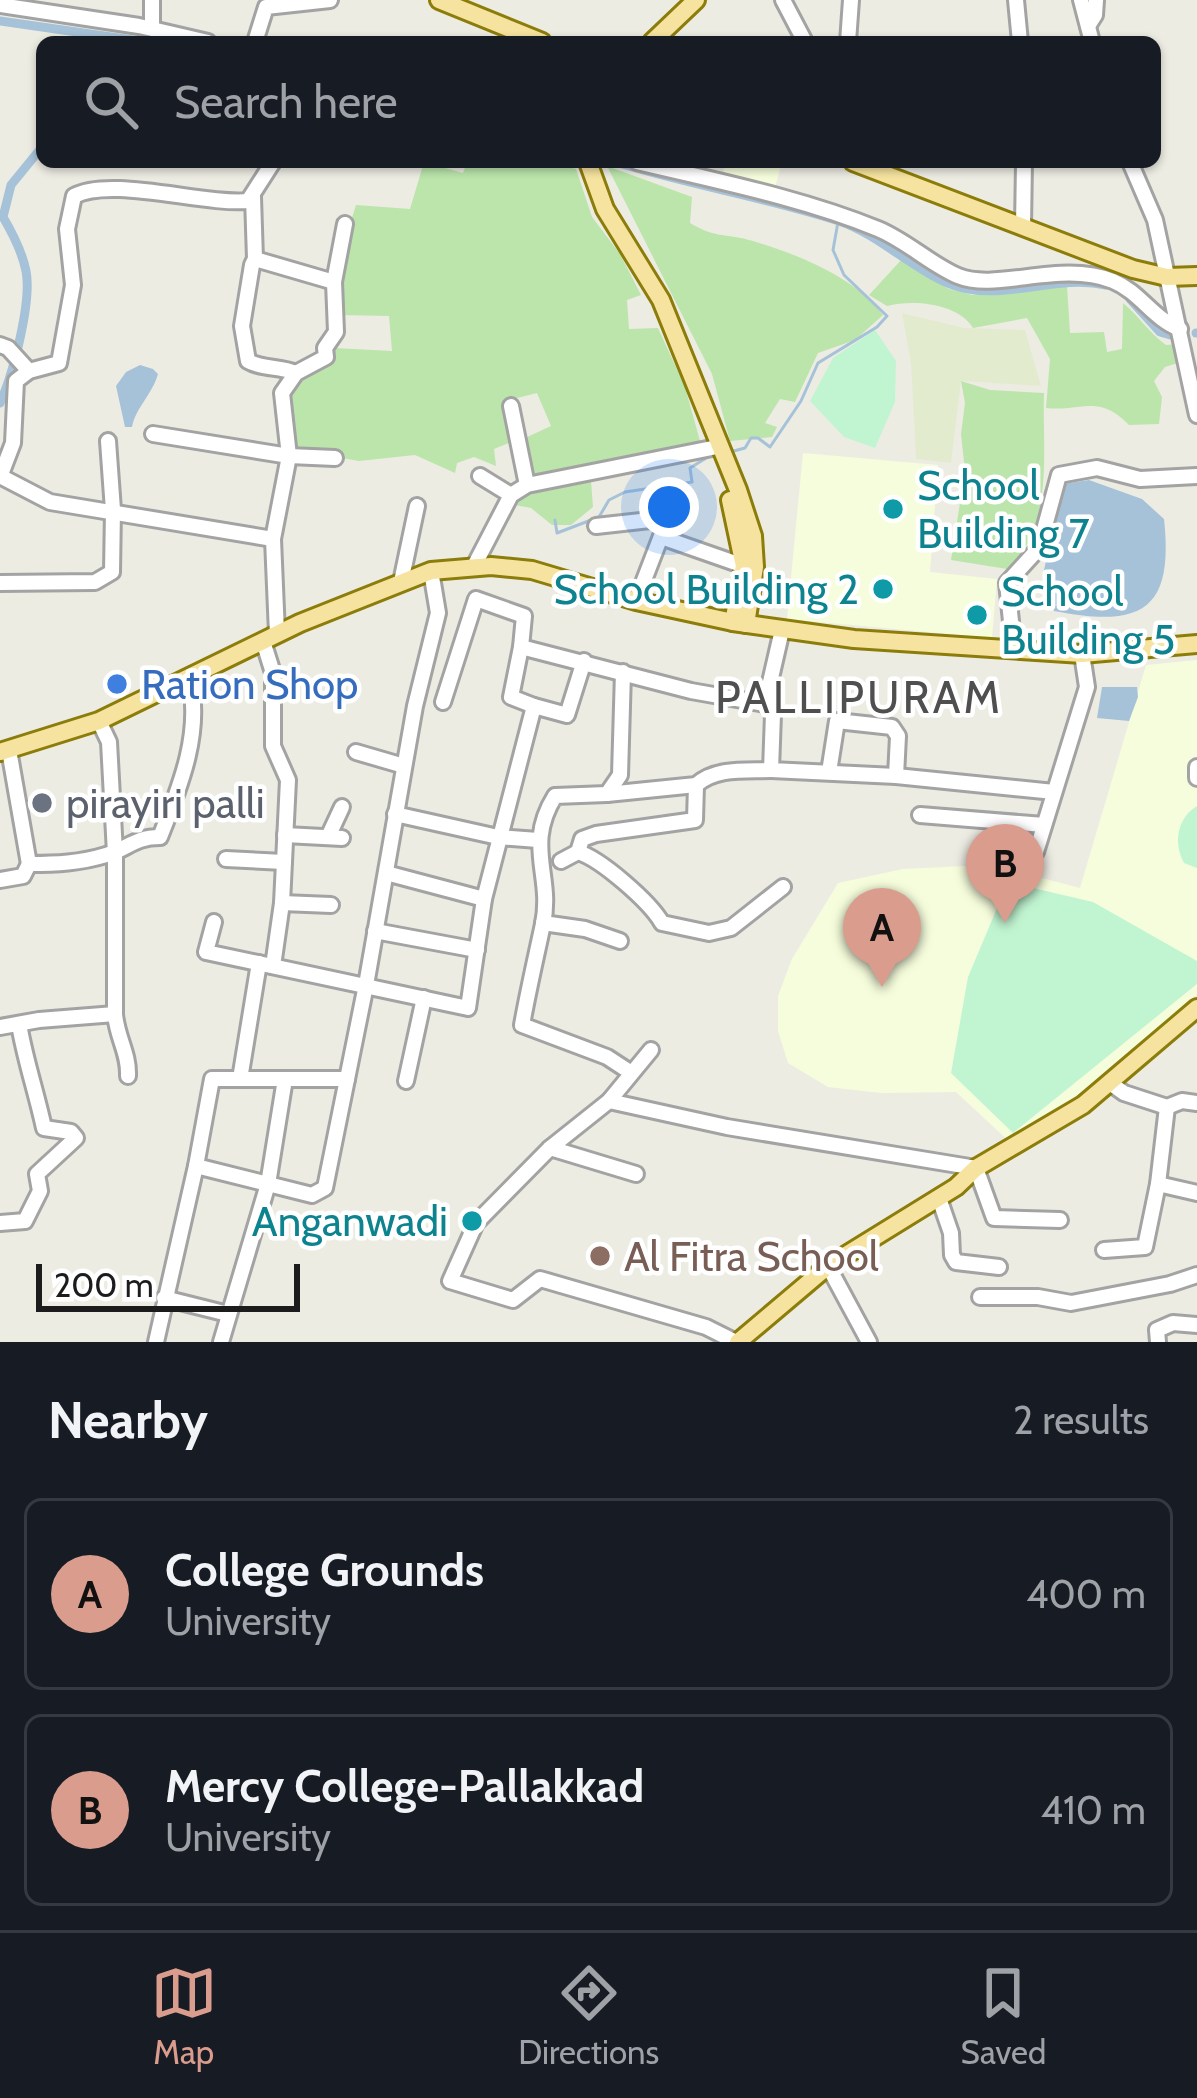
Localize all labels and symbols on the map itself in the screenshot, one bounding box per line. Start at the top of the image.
place label: School Building 7 [917,459,1090,559]
your location [639,477,699,537]
marker: School Building 7 [880,496,906,522]
place label: School Building 2 [554,563,859,615]
place label: School Building 5 [1001,565,1175,665]
marker: School Building 2 [870,576,896,602]
marker: School Building 5 [964,602,990,628]
place label: Ration Shop [141,658,358,710]
district label: PALLIPURAM [715,670,1003,724]
marker: Ration Shop [104,671,130,697]
place label: pirayiri palli [66,777,265,829]
marker: pirayiri palli [29,790,55,816]
pin: B [966,824,1044,923]
pin: A [843,888,921,987]
place label: Anganwadi [252,1195,448,1247]
marker: Anganwadi [459,1208,485,1234]
place label: Al Fitra School [624,1230,879,1282]
marker: Al Fitra School [587,1243,613,1269]
scale bar [36,1258,300,1311]

